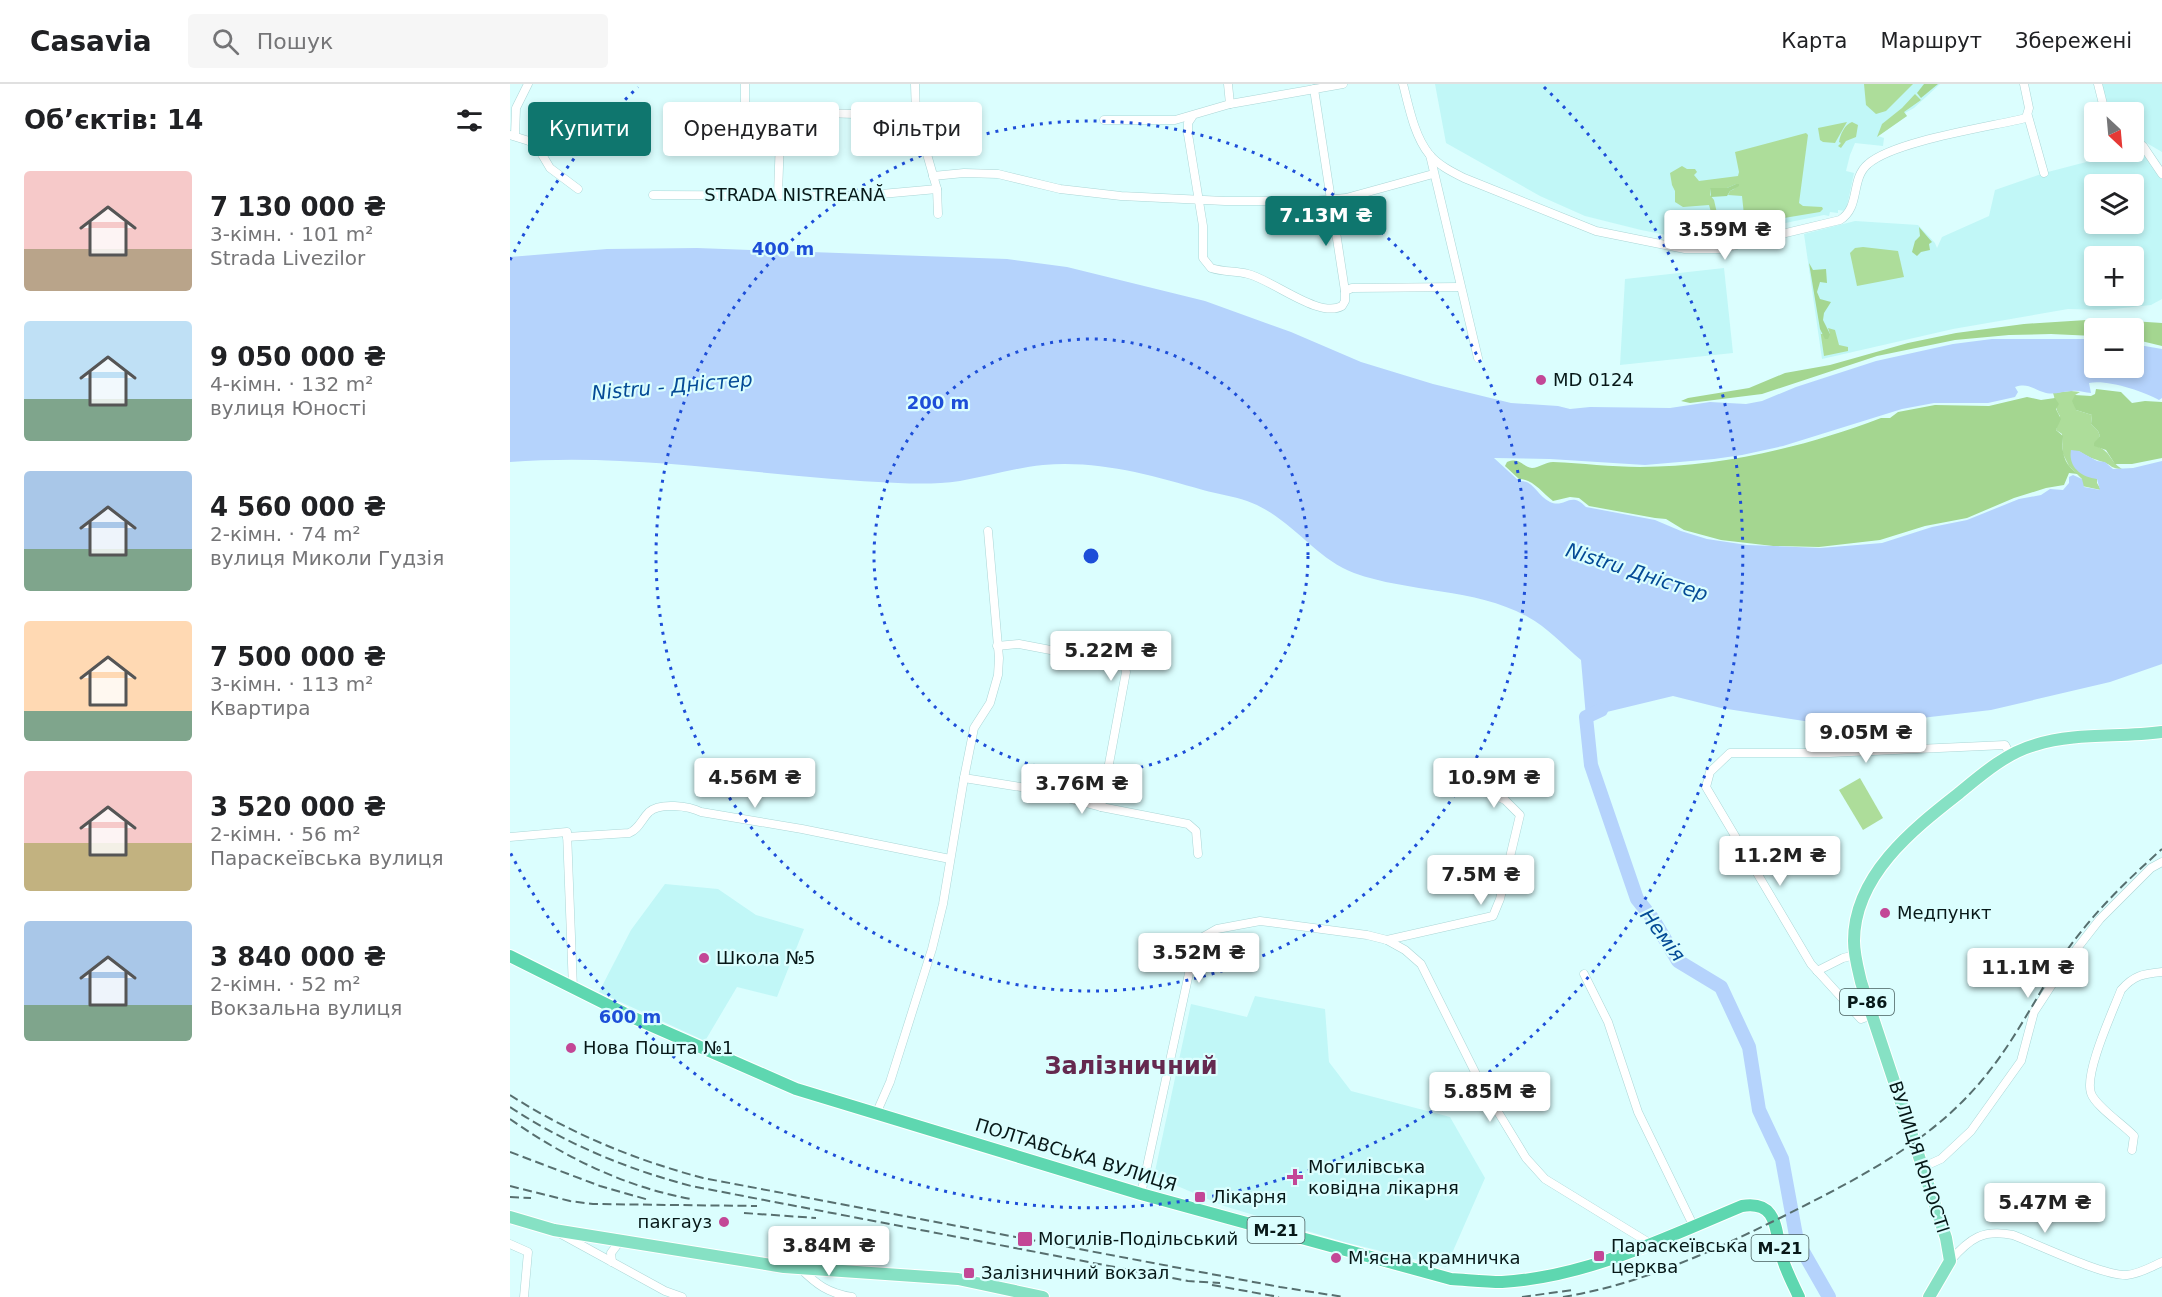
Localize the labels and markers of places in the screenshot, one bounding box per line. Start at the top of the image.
pin: 7.13M ₴ [1271,196,1381,247]
pin: 3.59M ₴ [1670,210,1780,261]
place label: MD 0124 [1553,369,1634,390]
marker: MD 0124 [1534,373,1548,387]
centre of rings [1081,546,1101,566]
pin: 5.22M ₴ [1056,631,1166,682]
pin: 9.05M ₴ [1811,713,1921,764]
pin: 4.56M ₴ [700,758,810,809]
pin: 10.9M ₴ [1439,758,1549,809]
pin: 3.76M ₴ [1027,764,1137,815]
pin: 11.2M ₴ [1725,836,1835,887]
pin: 7.5M ₴ [1432,855,1530,906]
place label: Медпункт [1897,902,1992,923]
marker: Медпункт [1878,906,1892,920]
pin: 3.52M ₴ [1144,933,1254,984]
place label: Школа №5 [716,947,816,968]
pin: 11.1M ₴ [1973,948,2083,999]
marker: Школа №5 [697,951,711,965]
place label: Нова Пошта №1 [583,1037,733,1058]
marker: Нова Пошта №1 [564,1041,578,1055]
pin: 5.85M ₴ [1435,1072,1545,1123]
place label: Могилівська ковідна лікарня [1308,1156,1459,1198]
marker: Могилівська ковідна лікарня [1286,1168,1304,1186]
pin: 5.47M ₴ [1990,1183,2100,1234]
place label: Лікарня [1212,1186,1286,1207]
marker: Лікарня [1193,1190,1207,1204]
place label: пакгауз [638,1211,712,1232]
marker: пакгауз [717,1215,731,1229]
pin: 3.84M ₴ [774,1226,884,1277]
place label: Могилів-Подільський [1038,1228,1238,1249]
marker: Могилів-Подільський [1016,1230,1034,1248]
place label: Параскеївська церква [1611,1235,1748,1277]
place label: М'ясна крамничка [1348,1247,1521,1268]
marker: Параскеївська церква [1592,1249,1606,1263]
marker: М'ясна крамничка [1329,1251,1343,1265]
place label: Залізничний вокзал [981,1262,1169,1283]
marker: Залізничний вокзал [962,1266,976,1280]

